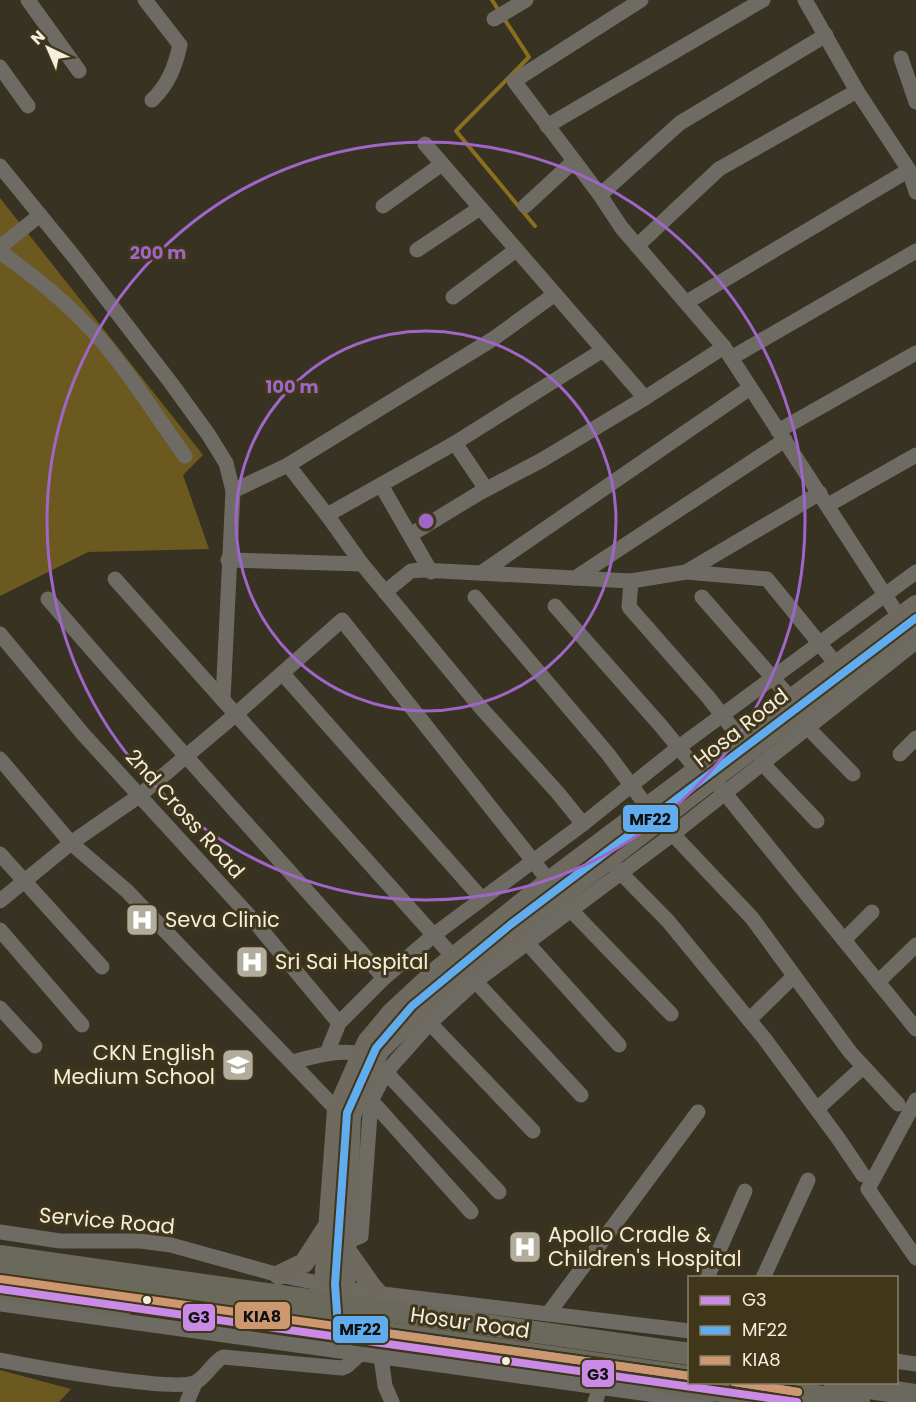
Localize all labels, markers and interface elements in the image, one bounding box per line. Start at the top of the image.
north arrow [18,18,78,78]
text: N [26,25,50,50]
text: 200 m [130,240,186,265]
text: 100 m [265,374,319,399]
centre of rings [416,511,436,531]
street label: Hosa Road [687,681,794,774]
street label: 2nd Cross Road [119,743,251,885]
line badge: MF22 [622,804,679,833]
text: MF22 [629,808,671,831]
hospital icon: Seva Clinic [124,902,160,938]
place label: Seva Clinic [165,905,280,934]
hospital icon: Sri Sai Hospital [234,944,270,980]
place label: Sri Sai Hospital [275,947,429,976]
place label: CKN English Medium School [53,1038,215,1091]
school or university icon: CKN English Medium School [220,1047,256,1083]
street label: Service Road [38,1200,176,1241]
place label: Apollo Cradle & Children's Hospital [548,1220,742,1273]
hospital icon: Apollo Cradle & Children's Hospital [507,1229,543,1265]
legend [688,1276,898,1384]
text: G3 [742,1287,767,1312]
unlabelled marker [141,1294,153,1306]
street label: Hosur Road [408,1300,532,1345]
line badge: KIA8 [234,1301,291,1330]
line badge: G3 [182,1303,216,1332]
text: KIA8 [243,1305,281,1328]
text: G3 [188,1306,210,1329]
line badge: MF22 [332,1315,389,1344]
text: MF22 [742,1317,787,1342]
text: MF22 [339,1318,381,1341]
text: KIA8 [742,1347,781,1372]
unlabelled marker [500,1355,512,1367]
line badge: G3 [581,1359,615,1388]
text: G3 [587,1363,609,1386]

